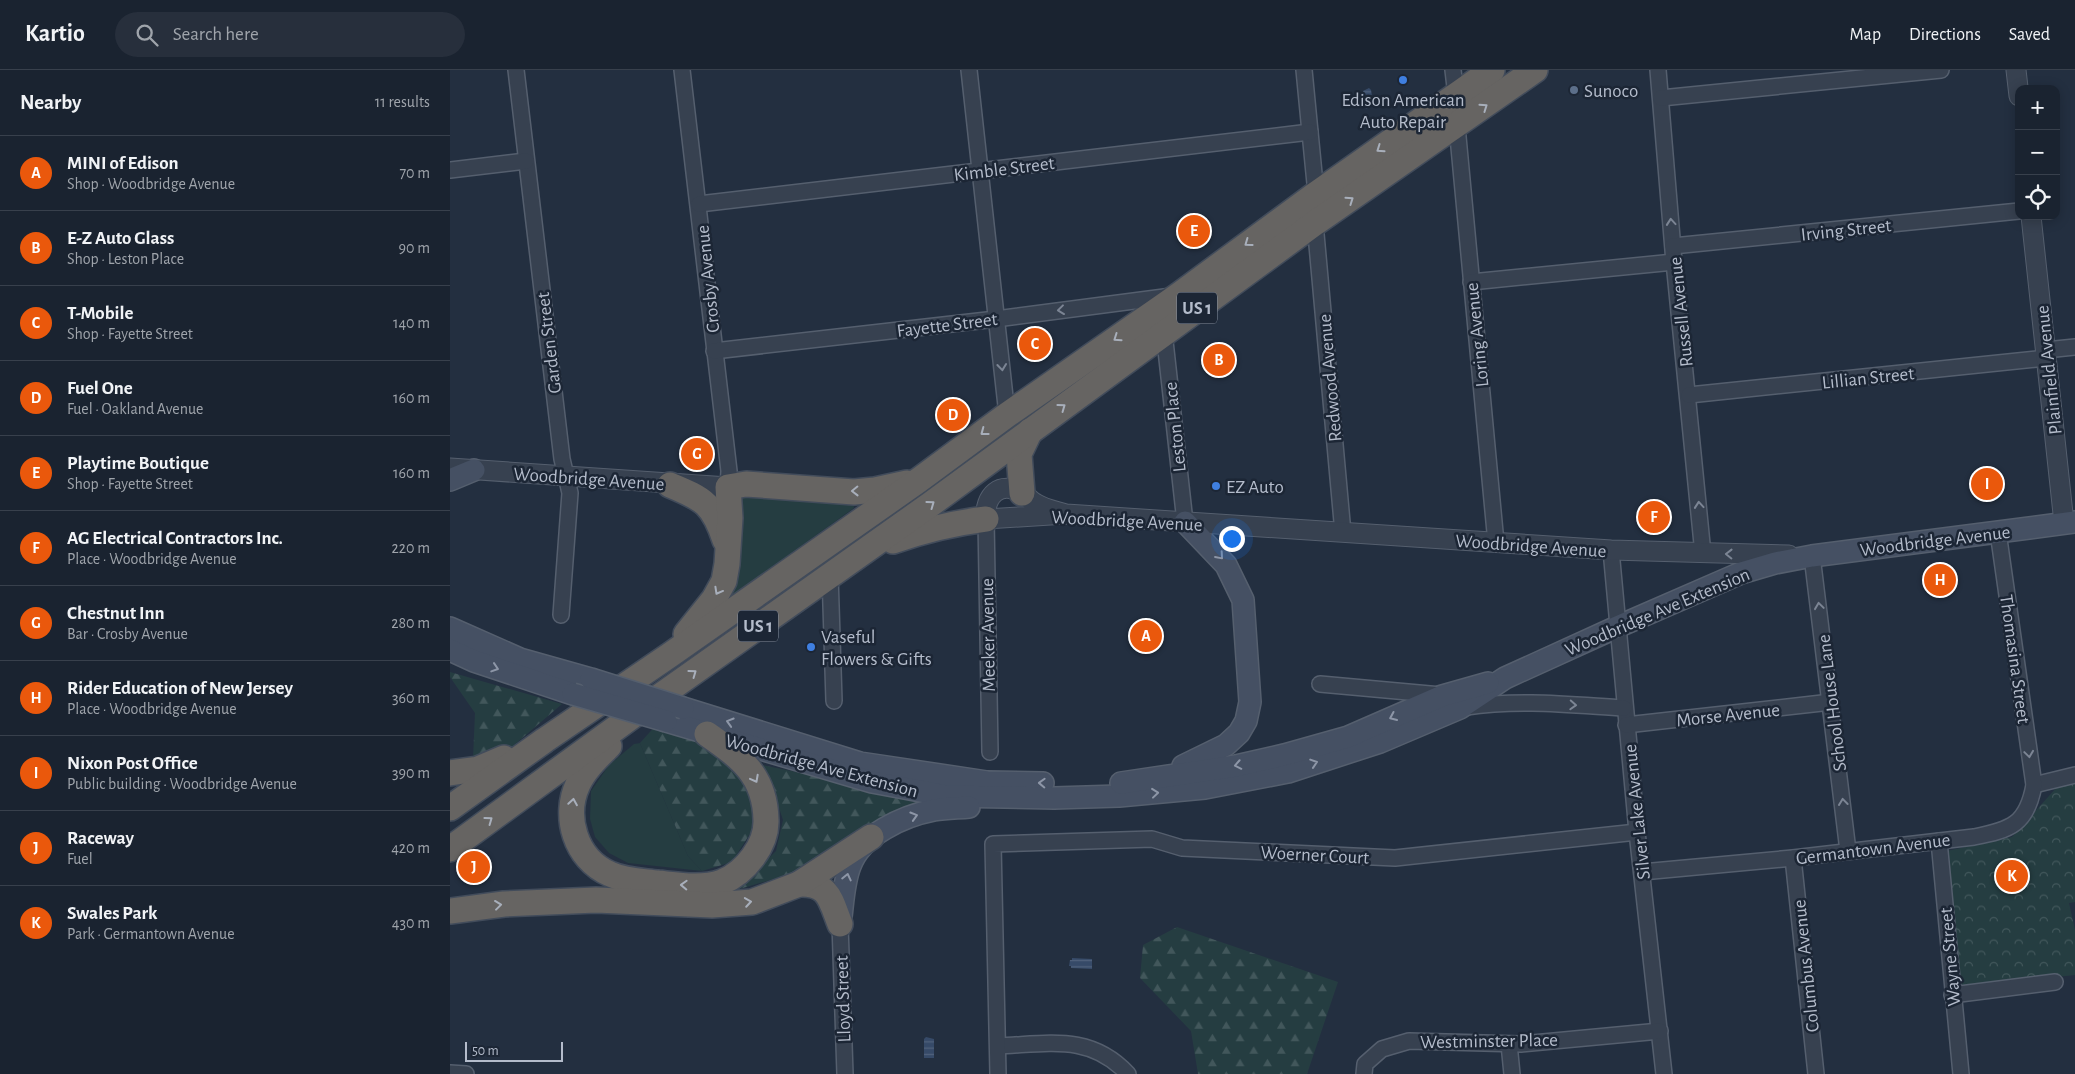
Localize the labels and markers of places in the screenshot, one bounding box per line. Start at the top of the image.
marker: Edison American Auto Repair [1397,74,1409,86]
place label: Sunoco [1584,82,1638,101]
marker: Sunoco [1568,84,1580,96]
place label: Edison American Auto Repair [1341,91,1465,132]
pin: E [1178,212,1210,250]
pin: C [1019,325,1051,363]
pin: B [1203,341,1235,379]
pin: D [937,396,969,434]
pin: G [681,435,713,473]
pin: I [1971,465,2003,503]
place label: EZ Auto [1226,478,1284,497]
marker: EZ Auto [1210,480,1222,492]
pin: F [1638,498,1670,536]
pin: H [1924,561,1956,599]
pin: A [1130,617,1162,655]
place label: Vaseful Flowers & Gifts [821,628,932,669]
marker: Vaseful Flowers & Gifts [805,641,817,653]
pin: J [458,848,490,886]
pin: K [1996,857,2028,895]

